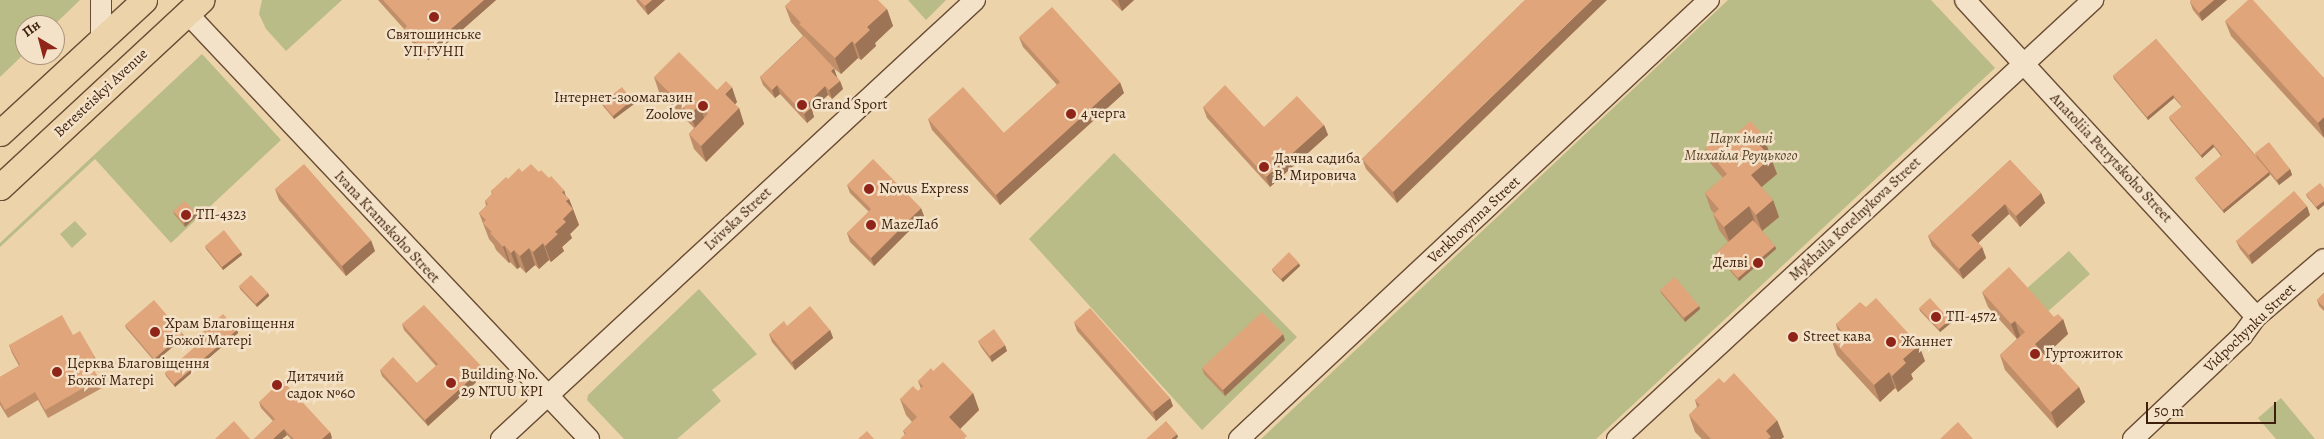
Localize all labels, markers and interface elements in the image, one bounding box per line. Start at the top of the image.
marker: Святошинське УП ГУНП [428,11,440,23]
north arrow [15,15,65,65]
text: Пн [18,15,44,42]
place label: Святошинське УП ГУНП [387,25,481,60]
street label: Beresteiskyi Avenue [50,45,152,141]
place label: Інтернет-зоомагазин Zoolove [554,88,693,123]
street label: Anatoliia Petrytskoho Street [2046,89,2176,227]
place label: Grand Sport [812,96,888,114]
marker: Grand Sport [796,99,808,111]
marker: Інтернет-зоомагазин Zoolove [697,100,709,112]
place label: 4 черга [1081,105,1126,123]
marker: 4 черга [1065,108,1077,120]
park label: Парк імені Михайла Реуцького [1684,129,1798,164]
place label: Дачна садиба В. Мировича [1274,149,1361,184]
street label: Mykhaila Kotelnykova Street [1785,153,1925,285]
marker: Дачна садиба В. Мировича [1258,161,1270,173]
street label: Ivana Kramskoho Street [330,167,444,287]
street label: Verkhovynna Street [1424,173,1524,267]
place label: Novus Express [879,180,969,198]
street label: Lvivska Street [701,183,775,255]
marker: Novus Express [863,183,875,195]
place label: ТП-4323 [196,206,246,224]
marker: ТП-4323 [180,209,192,221]
place label: MazeЛаб [881,216,938,234]
marker: MazeЛаб [865,219,877,231]
place label: Делві [1713,254,1748,272]
marker: Делві [1752,257,1764,269]
street label: Vidpochynku Street [2200,280,2300,376]
place label: ТП-4572 [1946,308,1997,326]
marker: ТП-4572 [1930,311,1942,323]
place label: Храм Благовіщення Божої Матері [165,314,295,349]
marker: Храм Благовіщення Божої Матері [149,326,161,338]
place label: Street кава [1803,328,1871,346]
marker: Street кава [1787,331,1799,343]
place label: Жаннет [1901,333,1952,351]
marker: Жаннет [1885,336,1897,348]
place label: Гуртожиток [2045,345,2123,363]
marker: Гуртожиток [2029,348,2041,360]
place label: Церква Благовіщення Божої Матері [67,354,210,389]
place label: Building No. 29 NTUU KPI [461,365,543,400]
marker: Церква Благовіщення Божої Матері [51,366,63,378]
place label: Дитячий садок №60 [287,367,355,402]
marker: Building No. 29 NTUU KPI [445,377,457,389]
marker: Дитячий садок №60 [271,379,283,391]
scale bar [2149,392,2279,424]
text: 50 m [2154,401,2184,421]

